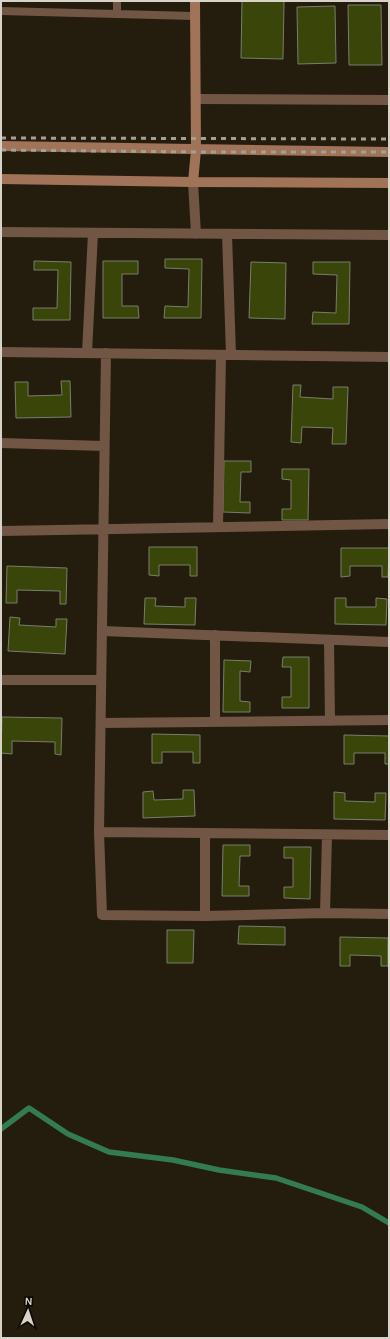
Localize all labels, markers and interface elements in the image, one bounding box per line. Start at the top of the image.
north arrow [8,1291,48,1331]
text: N [24,1295,33,1308]

